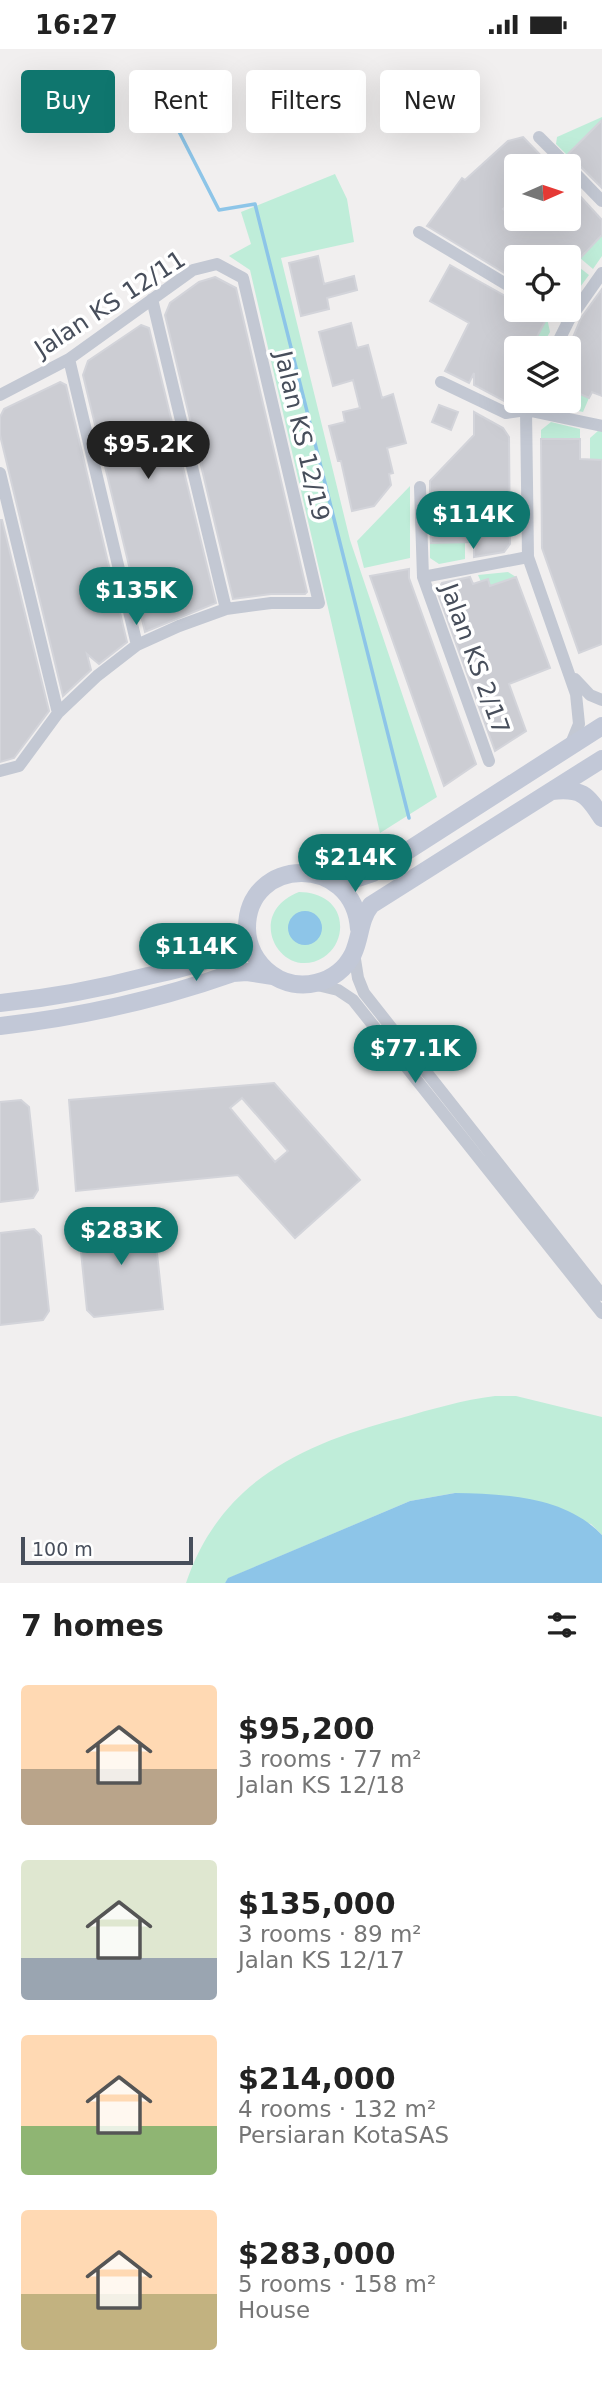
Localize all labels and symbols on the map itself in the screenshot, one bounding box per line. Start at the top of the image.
north arrow [504,154,581,231]
street label: Jalan KS 12/11 [28,245,190,364]
street label: Jalan KS 12/19 [268,346,335,524]
pin: $95.2K [91,421,205,481]
pin: $114K [424,491,522,551]
pin: $135K [87,567,185,627]
street label: Jalan KS 2/17 [434,578,515,738]
pin: $214K [306,835,404,894]
pin: $114K [147,923,245,983]
pin: $77.1K [358,1025,472,1085]
pin: $283K [72,1207,170,1267]
scale bar [21,1534,192,1566]

